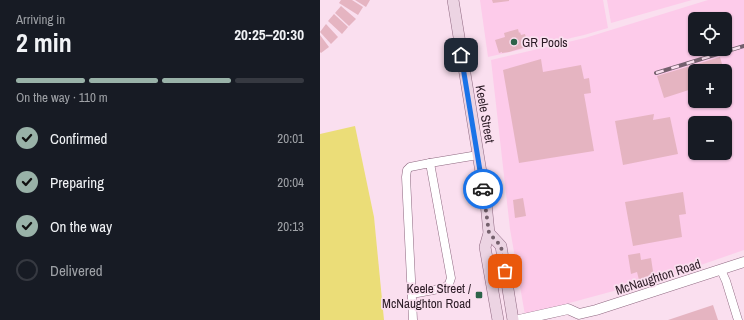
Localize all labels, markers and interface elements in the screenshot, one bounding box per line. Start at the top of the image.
text: Arriving in [16,11,65,28]
map controls [688,12,732,160]
button: locate [688,12,732,56]
text: 20:25–20:30 [234,24,304,45]
text: 2 min [16,25,72,60]
place label: GR Pools [522,34,568,51]
marker: GR Pools [509,37,519,47]
pin [444,38,478,72]
icon: home [450,44,472,66]
button: + [688,64,732,108]
street label: Keele Street [472,84,498,144]
text: On the way · 110 m [16,89,108,106]
button: − [688,116,732,160]
icon: check [16,127,38,149]
text: Confirmed [50,128,107,149]
text: 20:01 [277,130,304,147]
courier [463,169,503,209]
icon: check [16,171,38,193]
text: Preparing [50,172,104,193]
text: 20:04 [277,174,304,191]
icon: car [472,178,494,200]
icon: check [16,215,38,237]
text: On the way [50,216,112,237]
text: 20:13 [277,218,304,235]
pin [488,254,522,288]
street label: McNaughton Road [613,255,703,299]
text: Delivered [50,260,103,281]
icon: bag [494,260,516,282]
place label: Keele Street / McNaughton Road [382,280,471,312]
marker: Keele Street / McNaughton Road [474,290,484,300]

